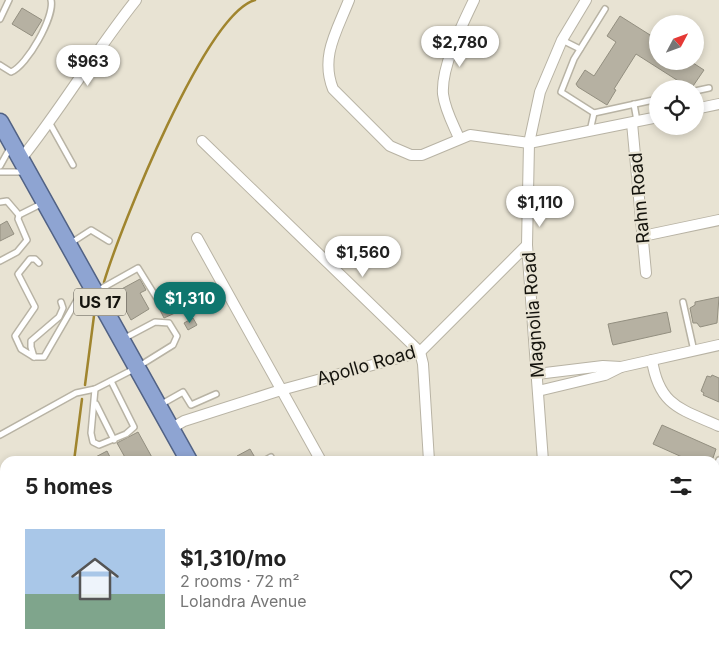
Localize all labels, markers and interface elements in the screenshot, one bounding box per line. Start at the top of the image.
north arrow [649,15,704,70]
map controls [649,15,704,135]
pin: $2,780 [419,26,501,68]
text: $2,780 [432,32,488,52]
pin: $963 [58,44,118,87]
text: $963 [67,51,109,71]
button: locate [649,80,704,135]
street label: Rahn Road [625,152,653,244]
pin: $1,110 [499,186,581,228]
text: $1,110 [517,192,563,212]
pin: $1,560 [322,236,404,278]
text: $1,560 [336,242,390,262]
street label: Magnolia Road [518,251,548,379]
pin: $1,310 [149,282,231,324]
road number: US 17 [74,288,126,316]
text: $1,310 [165,288,215,308]
street label: Apollo Road [314,341,418,389]
icon: filters [667,472,695,500]
text: 5 homes [25,474,113,499]
text: $1,310/mo [180,546,286,571]
icon: home [65,549,125,609]
icon: heart [667,565,695,593]
text: 2 rooms · 72 m² [180,571,300,591]
text: Lolandra Avenue [180,591,306,611]

